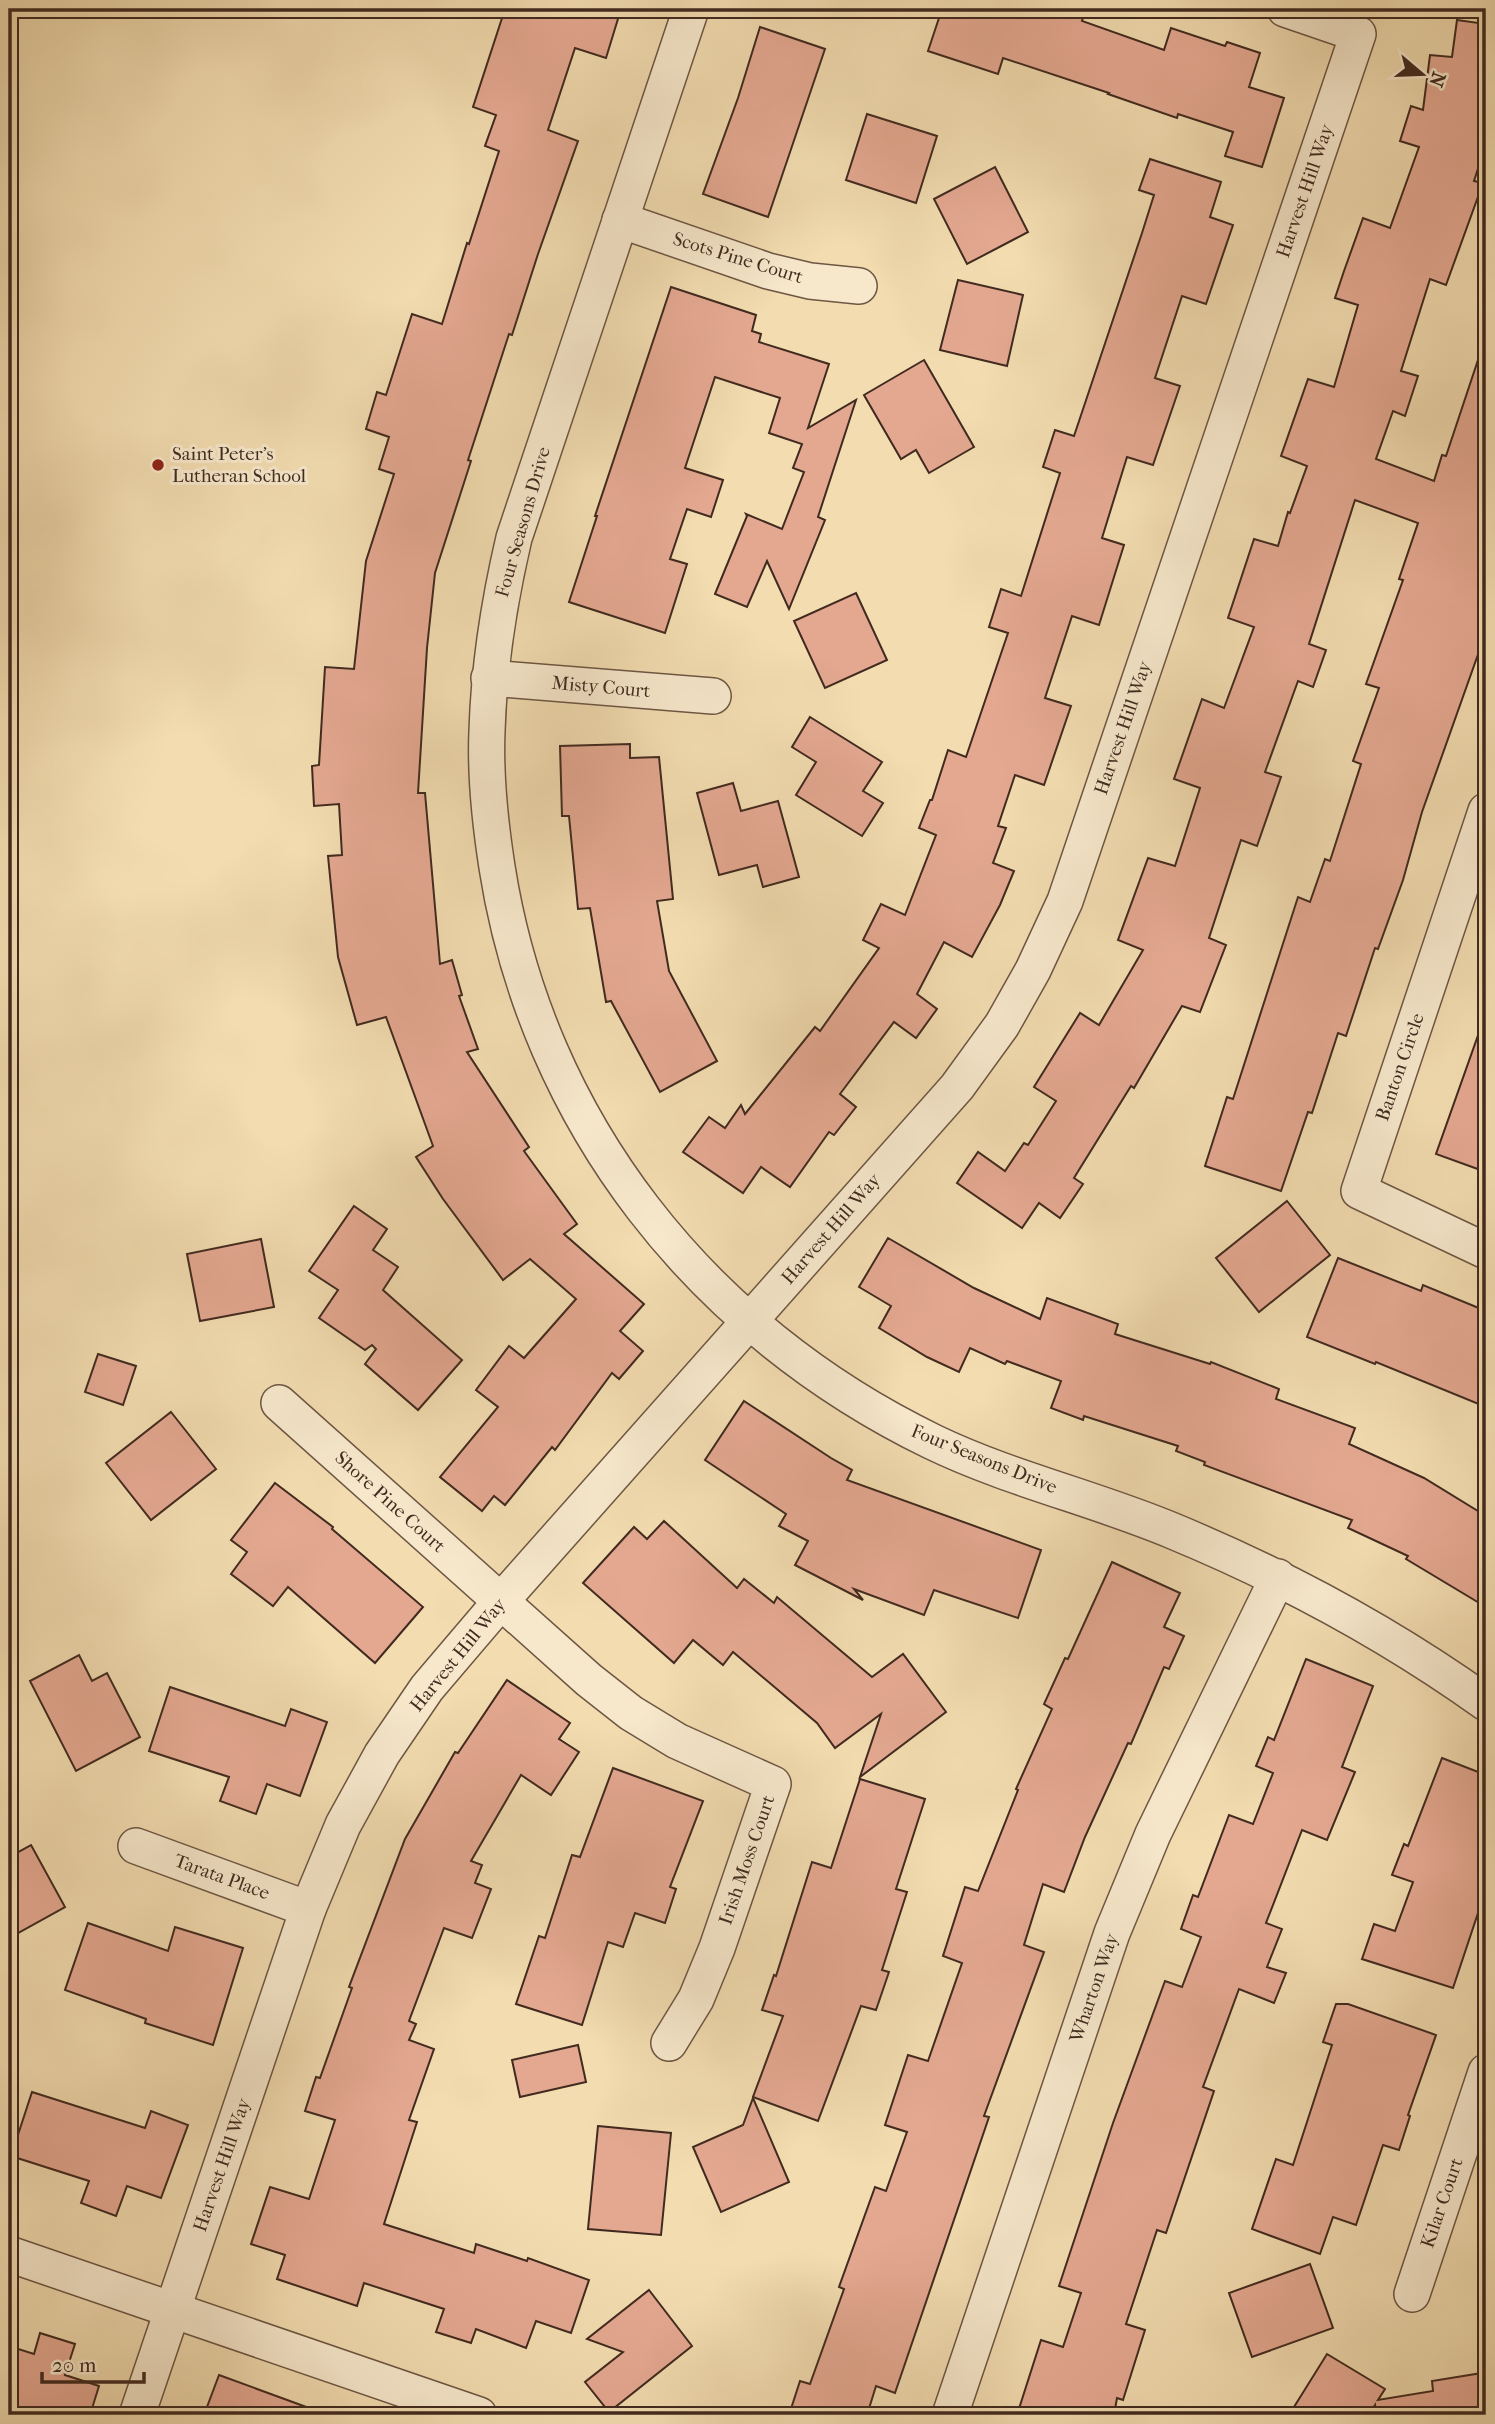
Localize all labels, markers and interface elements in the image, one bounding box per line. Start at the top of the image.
north arrow [1386,38,1456,108]
text: N [1424,69,1450,90]
street label: Harvest Hill Way [1272,121,1338,261]
street label: Scots Pine Court [670,228,806,288]
place label: Saint Peter's Lutheran School [172,443,306,487]
street label: Four Seasons Drive [491,444,555,600]
marker: Saint Peter's Lutheran School [150,457,166,473]
street label: Harvest Hill Way [1090,658,1156,798]
street label: Misty Court [551,672,651,702]
street label: Banton Circle [1371,1010,1429,1124]
street label: Harvest Hill Way [777,1168,886,1289]
street label: Four Seasons Drive [908,1420,1060,1498]
street label: Shore Pine Court [330,1447,450,1557]
street label: Harvest Hill Way [406,1593,511,1716]
street label: Irish Moss Court [715,1792,780,1928]
street label: Tarata Place [171,1850,273,1904]
street label: Wharton Way [1065,1930,1123,2046]
street label: Harvest Hill Way [189,2095,255,2235]
street label: Kilar Court [1416,2155,1468,2251]
scale bar [42,2340,144,2384]
text: 20 m [52,2353,97,2377]

